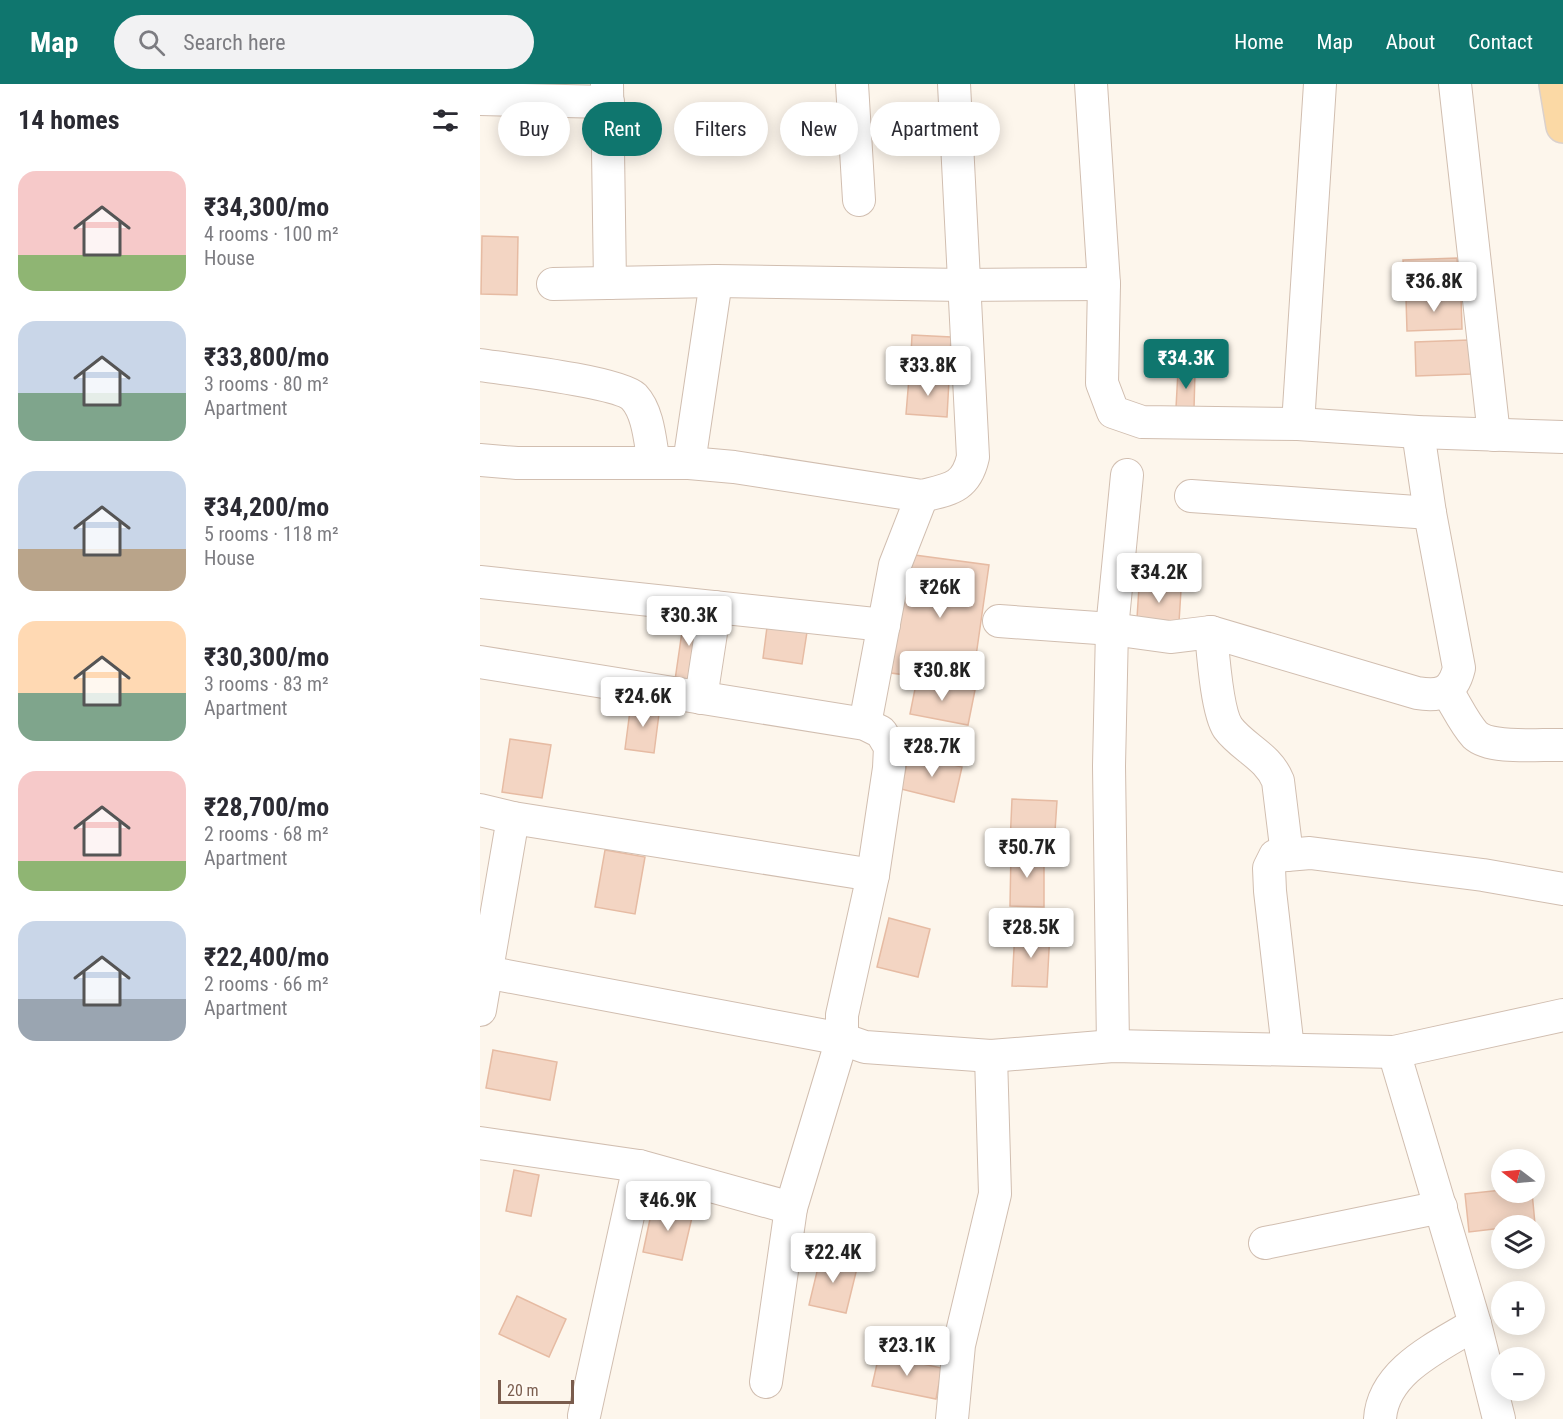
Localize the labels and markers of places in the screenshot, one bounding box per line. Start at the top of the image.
pin: ₹36.8K [1385,262,1483,313]
pin: ₹34.3K [1137,339,1235,390]
pin: ₹33.8K [879,346,977,397]
pin: ₹34.2K [1110,553,1208,604]
pin: ₹26K [904,568,976,619]
pin: ₹30.3K [640,596,738,647]
pin: ₹30.8K [893,651,991,702]
pin: ₹24.6K [594,677,692,728]
pin: ₹28.7K [883,727,981,778]
pin: ₹50.7K [978,828,1076,879]
pin: ₹28.5K [982,908,1080,959]
pin: ₹46.9K [619,1181,717,1232]
pin: ₹22.4K [784,1233,882,1284]
pin: ₹23.1K [858,1326,956,1377]

